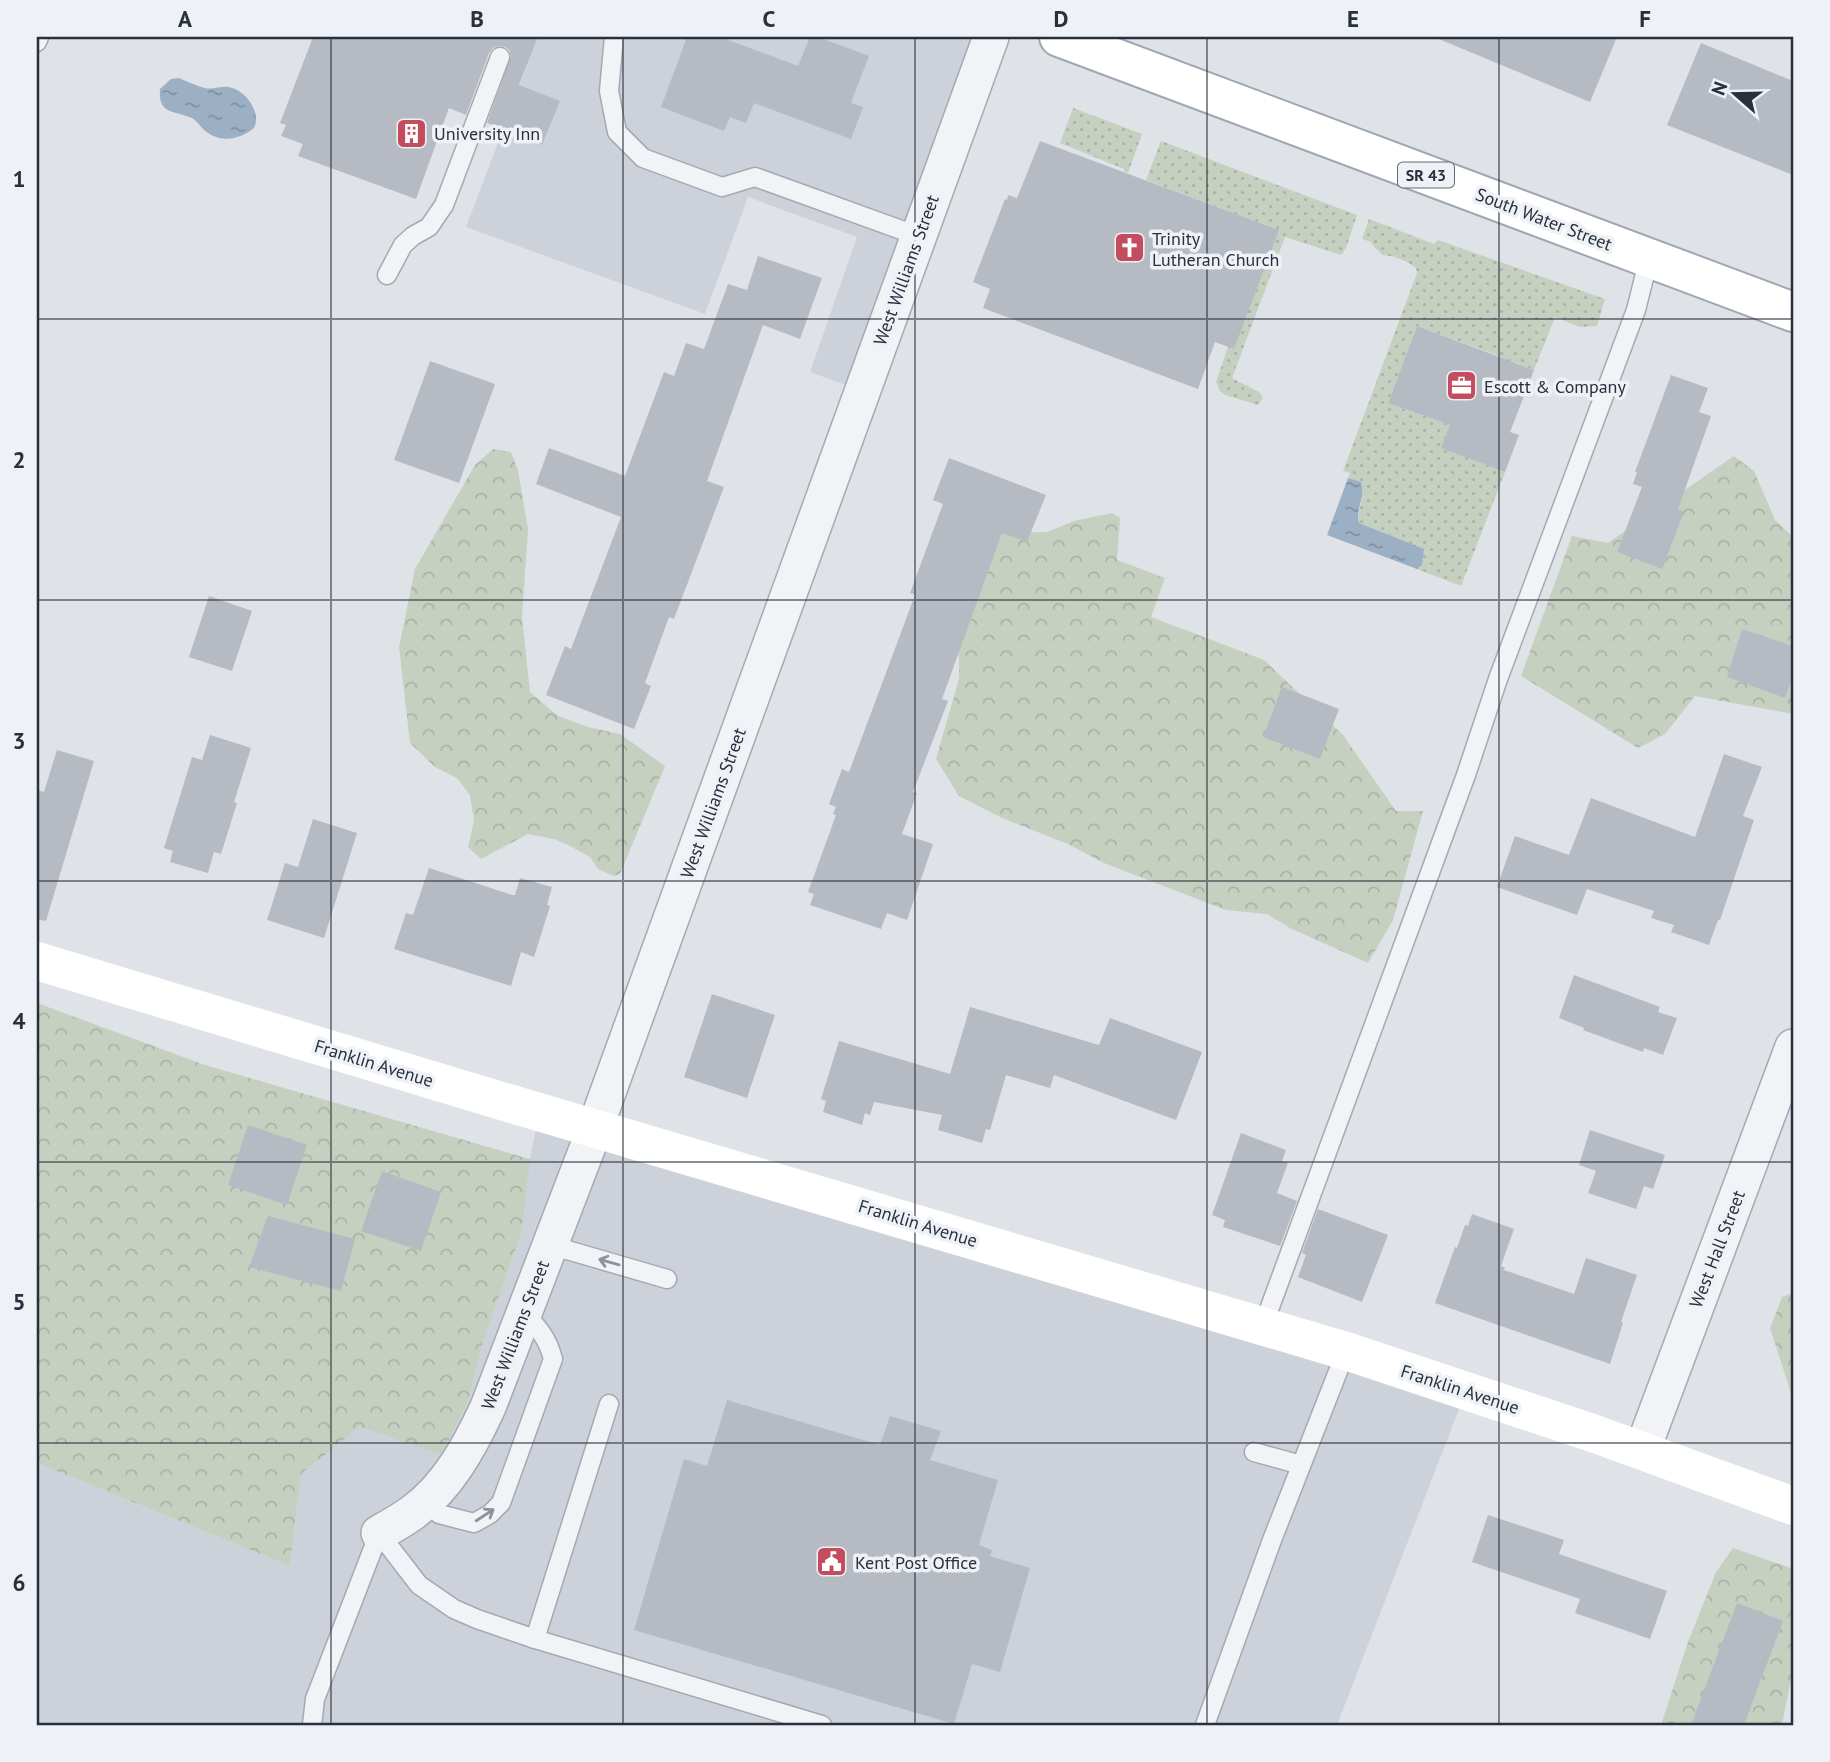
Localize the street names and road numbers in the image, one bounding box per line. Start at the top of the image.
road number: SR 43 [1398,162,1454,188]
street label: South Water Street [1472,182,1616,256]
street label: West Williams Street [868,192,944,348]
street label: West Williams Street [675,725,751,881]
street label: Franklin Avenue [312,1034,436,1092]
street label: West Hall Street [1684,1187,1750,1311]
street label: Franklin Avenue [856,1194,980,1252]
street label: West Williams Street [476,1257,554,1413]
street label: Franklin Avenue [1398,1359,1522,1419]

